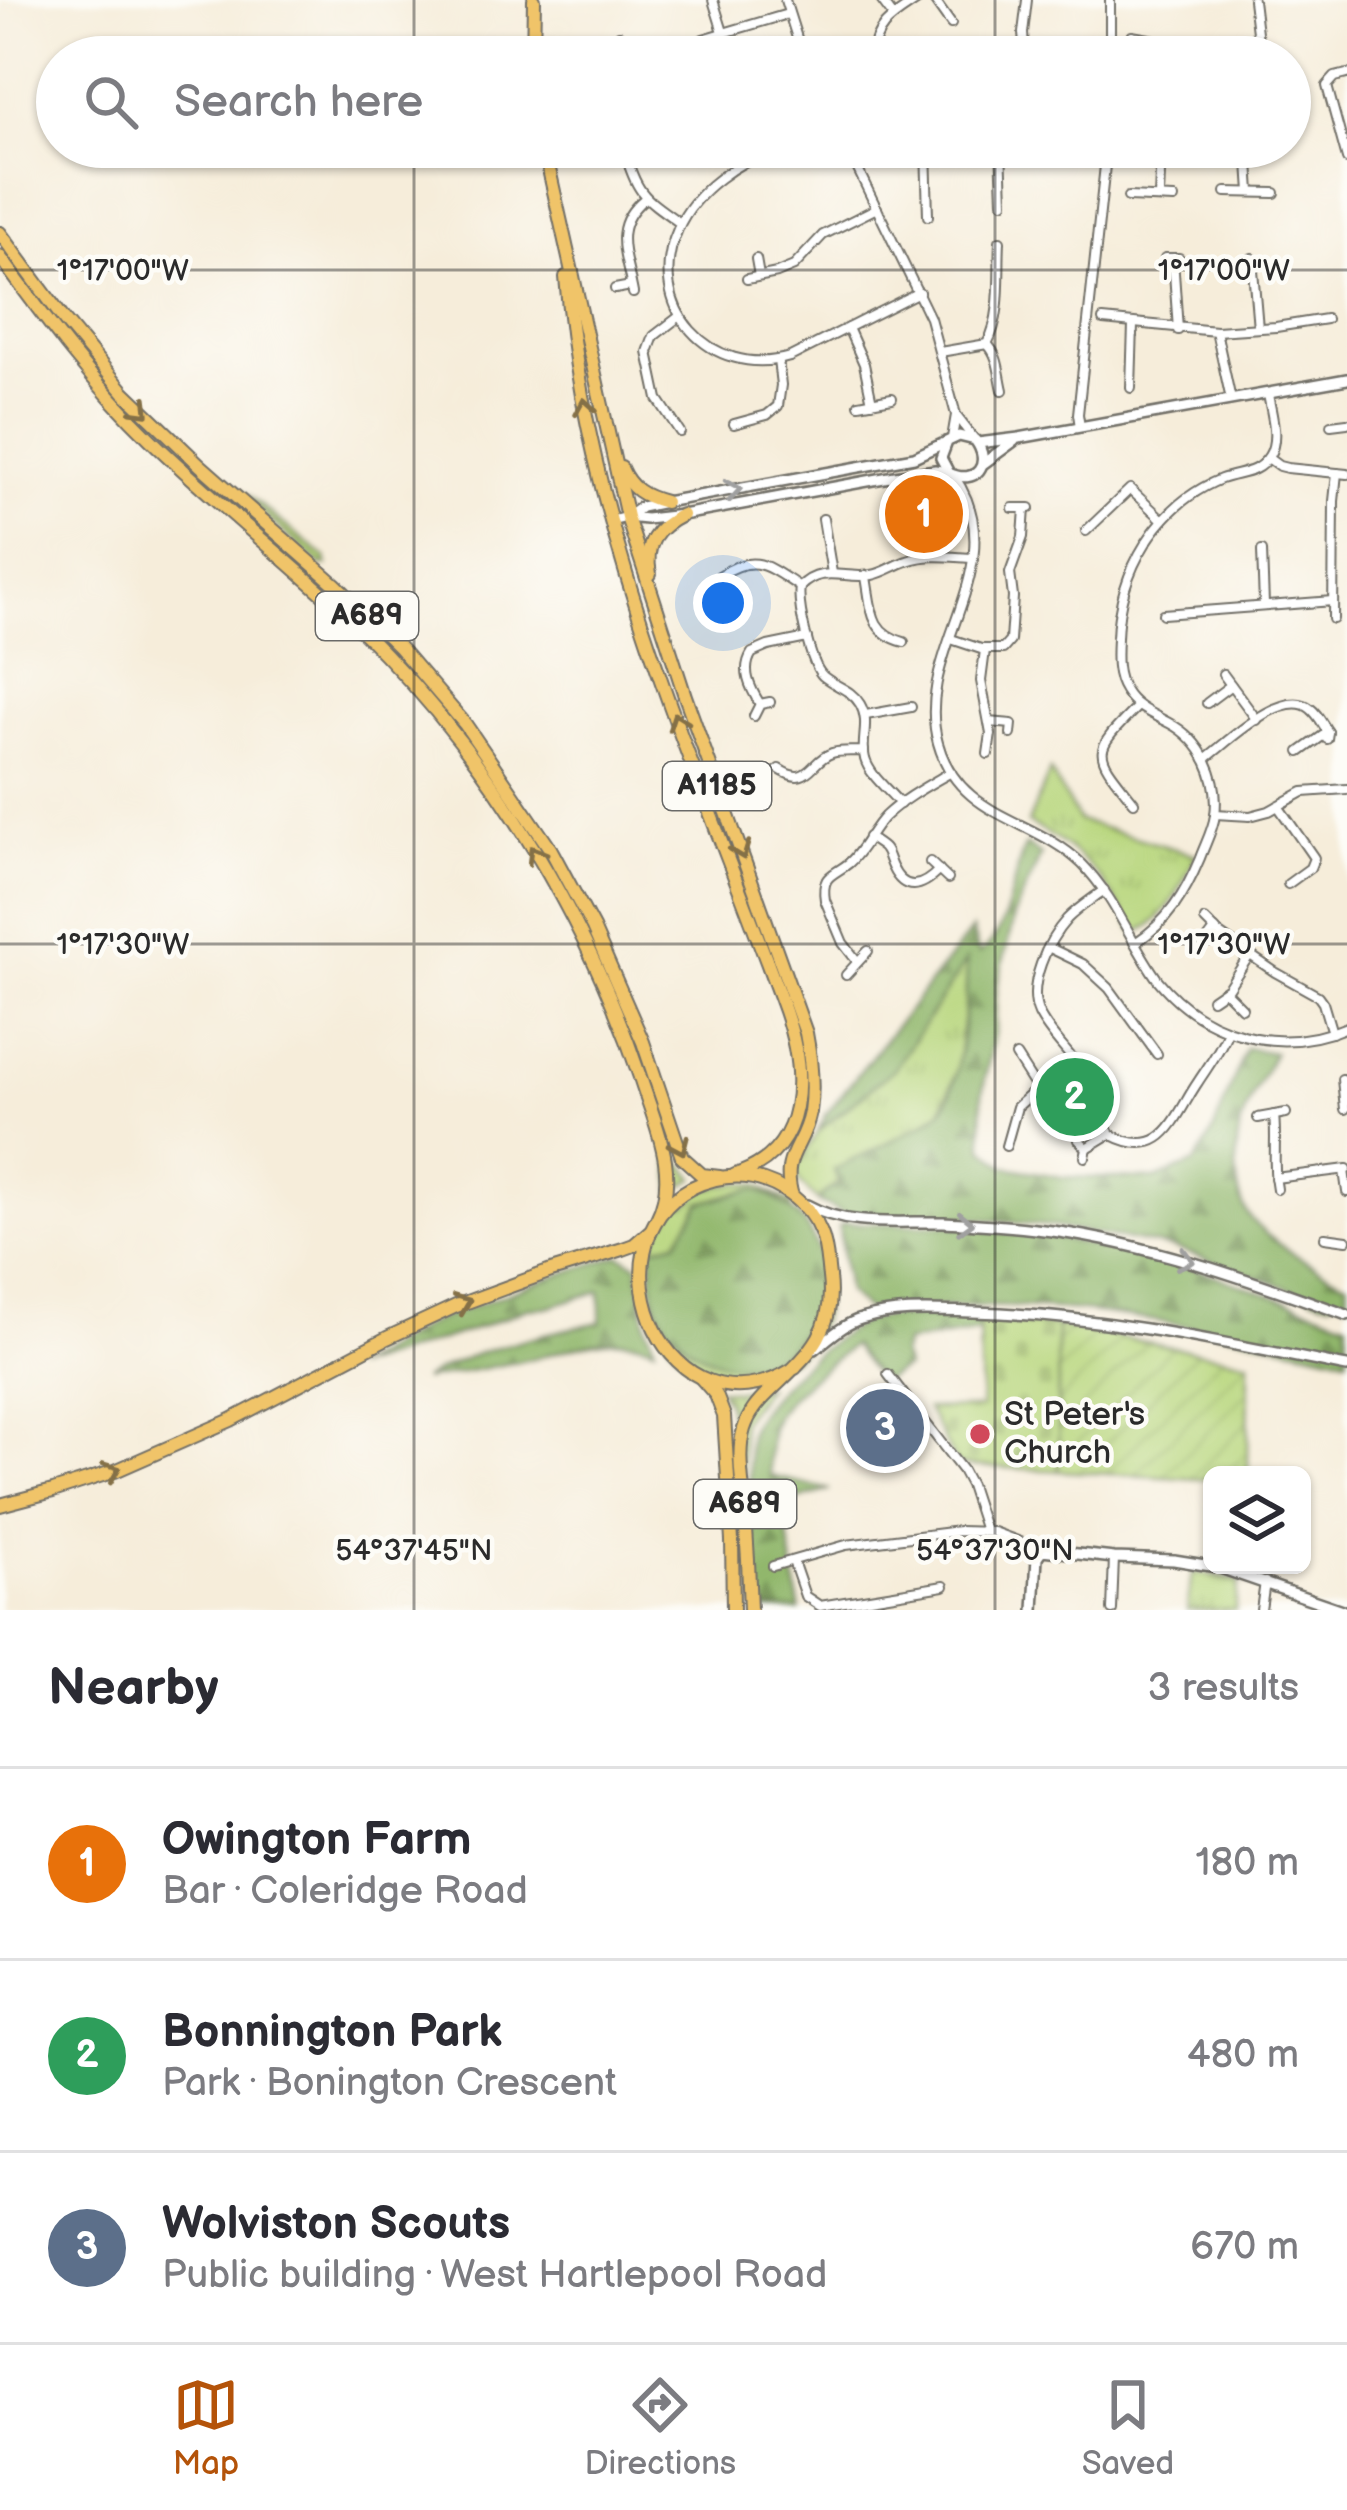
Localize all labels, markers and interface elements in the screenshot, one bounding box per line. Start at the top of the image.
search box [36,36,1311,168]
icon: search [78,69,144,135]
text: Search here [174,75,423,130]
text: 1°17'00"W [57,253,189,289]
text: 1°17'00"W [1158,253,1290,289]
one-way arrow [128,395,150,417]
one-way arrow [574,398,599,418]
pin: 1 [885,469,963,559]
one-way arrow [722,478,742,504]
your location [693,573,753,633]
road number: A689 [316,592,418,640]
one-way arrow [666,712,691,733]
road number: A1185 [663,762,771,810]
one-way arrow [727,839,752,860]
one-way arrow [527,845,549,867]
text: 1°17'30"W [56,927,190,963]
text: 1°17'30"W [1157,927,1291,963]
pin: 2 [1036,1052,1114,1142]
one-way arrow [666,1134,690,1156]
one-way arrow [956,1210,975,1236]
one-way arrow [1175,1245,1196,1270]
one-way arrow [452,1293,473,1317]
pin: 3 [846,1383,924,1473]
place label: St Peter's Church [1004,1395,1145,1473]
marker: St Peter's Church [967,1421,993,1447]
one-way arrow [100,1461,121,1486]
map controls [1203,1466,1311,1574]
button: layers [1203,1466,1311,1574]
road number: A689 [694,1480,796,1528]
text: 54°37'45"N [335,1533,493,1569]
text: 54°37'30"N [916,1533,1074,1569]
text: Nearby [48,1658,219,1719]
text: 3 results [1147,1665,1299,1712]
text: Owington Farm [162,1813,471,1868]
text: 1 [79,1840,95,1887]
text: 180 m [1195,1840,1299,1887]
text: Bar · Coleridge Road [162,1868,528,1915]
text: Bonnington Park [162,2005,502,2060]
text: 2 [75,2032,99,2079]
text: 480 m [1187,2032,1299,2079]
text: Park · Bonington Crescent [162,2060,617,2107]
text: Wolviston Scouts [162,2197,510,2252]
text: 3 [76,2224,98,2271]
text: 670 m [1190,2224,1299,2271]
text: Public building · West Hartlepool Road [162,2252,827,2299]
tab: Map [173,2372,239,2484]
tab: Directions [584,2372,736,2484]
tab: Saved [1082,2372,1174,2484]

